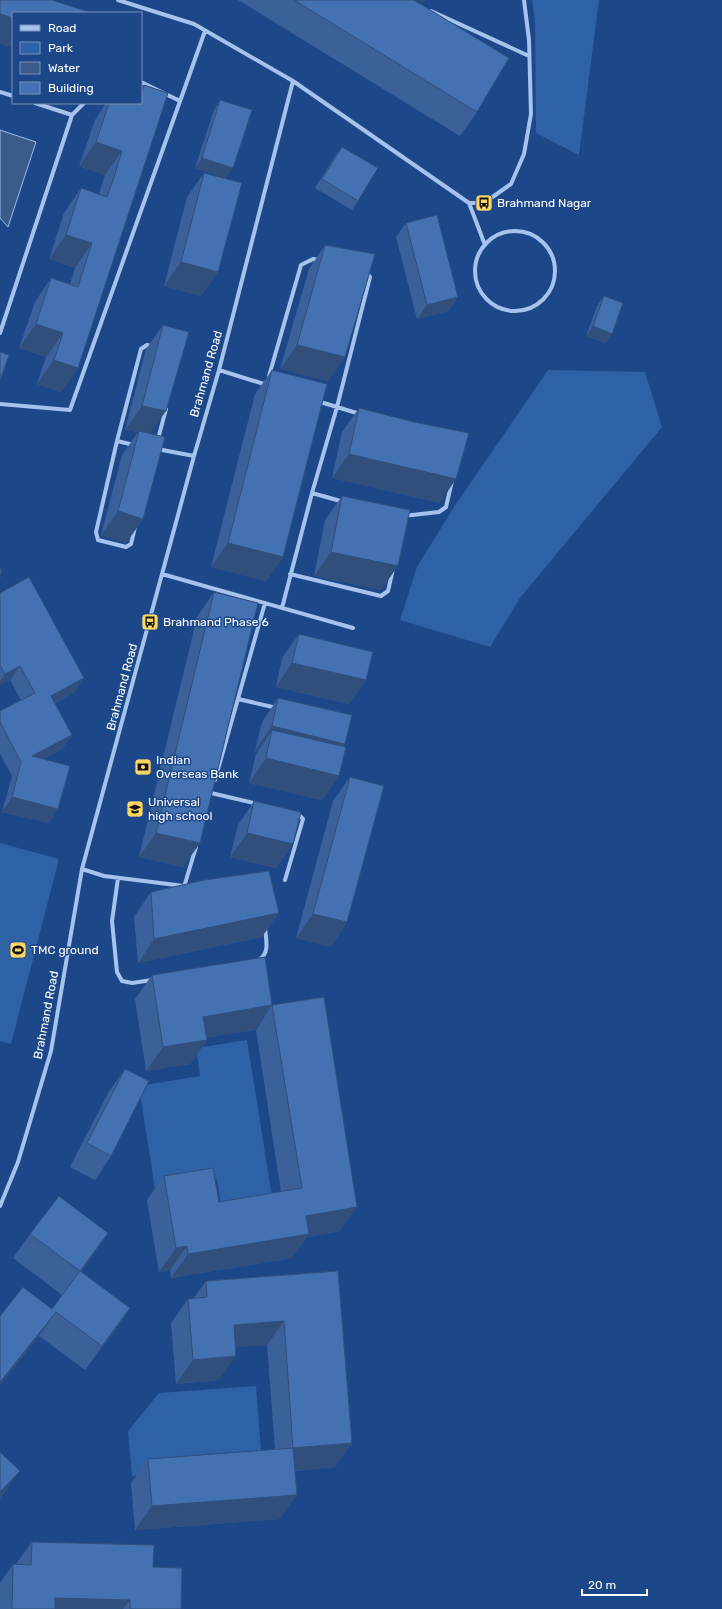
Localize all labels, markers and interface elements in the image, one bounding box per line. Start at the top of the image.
legend [12,12,142,104]
text: Road [48,21,76,35]
text: Park [48,41,74,55]
text: Water [48,61,80,75]
text: Building [48,81,94,95]
bus stop icon: Brahmand Nagar [474,193,494,213]
place label: Brahmand Nagar [497,196,592,210]
street label: Brahmand Road [187,329,225,419]
bus stop icon: Brahmand Phase 6 [140,612,160,632]
place label: Brahmand Phase 6 [163,615,269,629]
street label: Brahmand Road [104,642,140,732]
place label: Indian Overseas Bank [156,753,239,781]
bank icon: Indian Overseas Bank [133,757,153,777]
place label: Universal high school [148,795,212,823]
school or university icon: Universal high school [125,799,145,819]
sports icon: TMC ground [8,940,28,960]
place label: TMC ground [31,943,99,957]
street label: Brahmand Road [31,970,61,1060]
scale bar [582,1571,647,1597]
text: 20 m [588,1578,616,1592]

